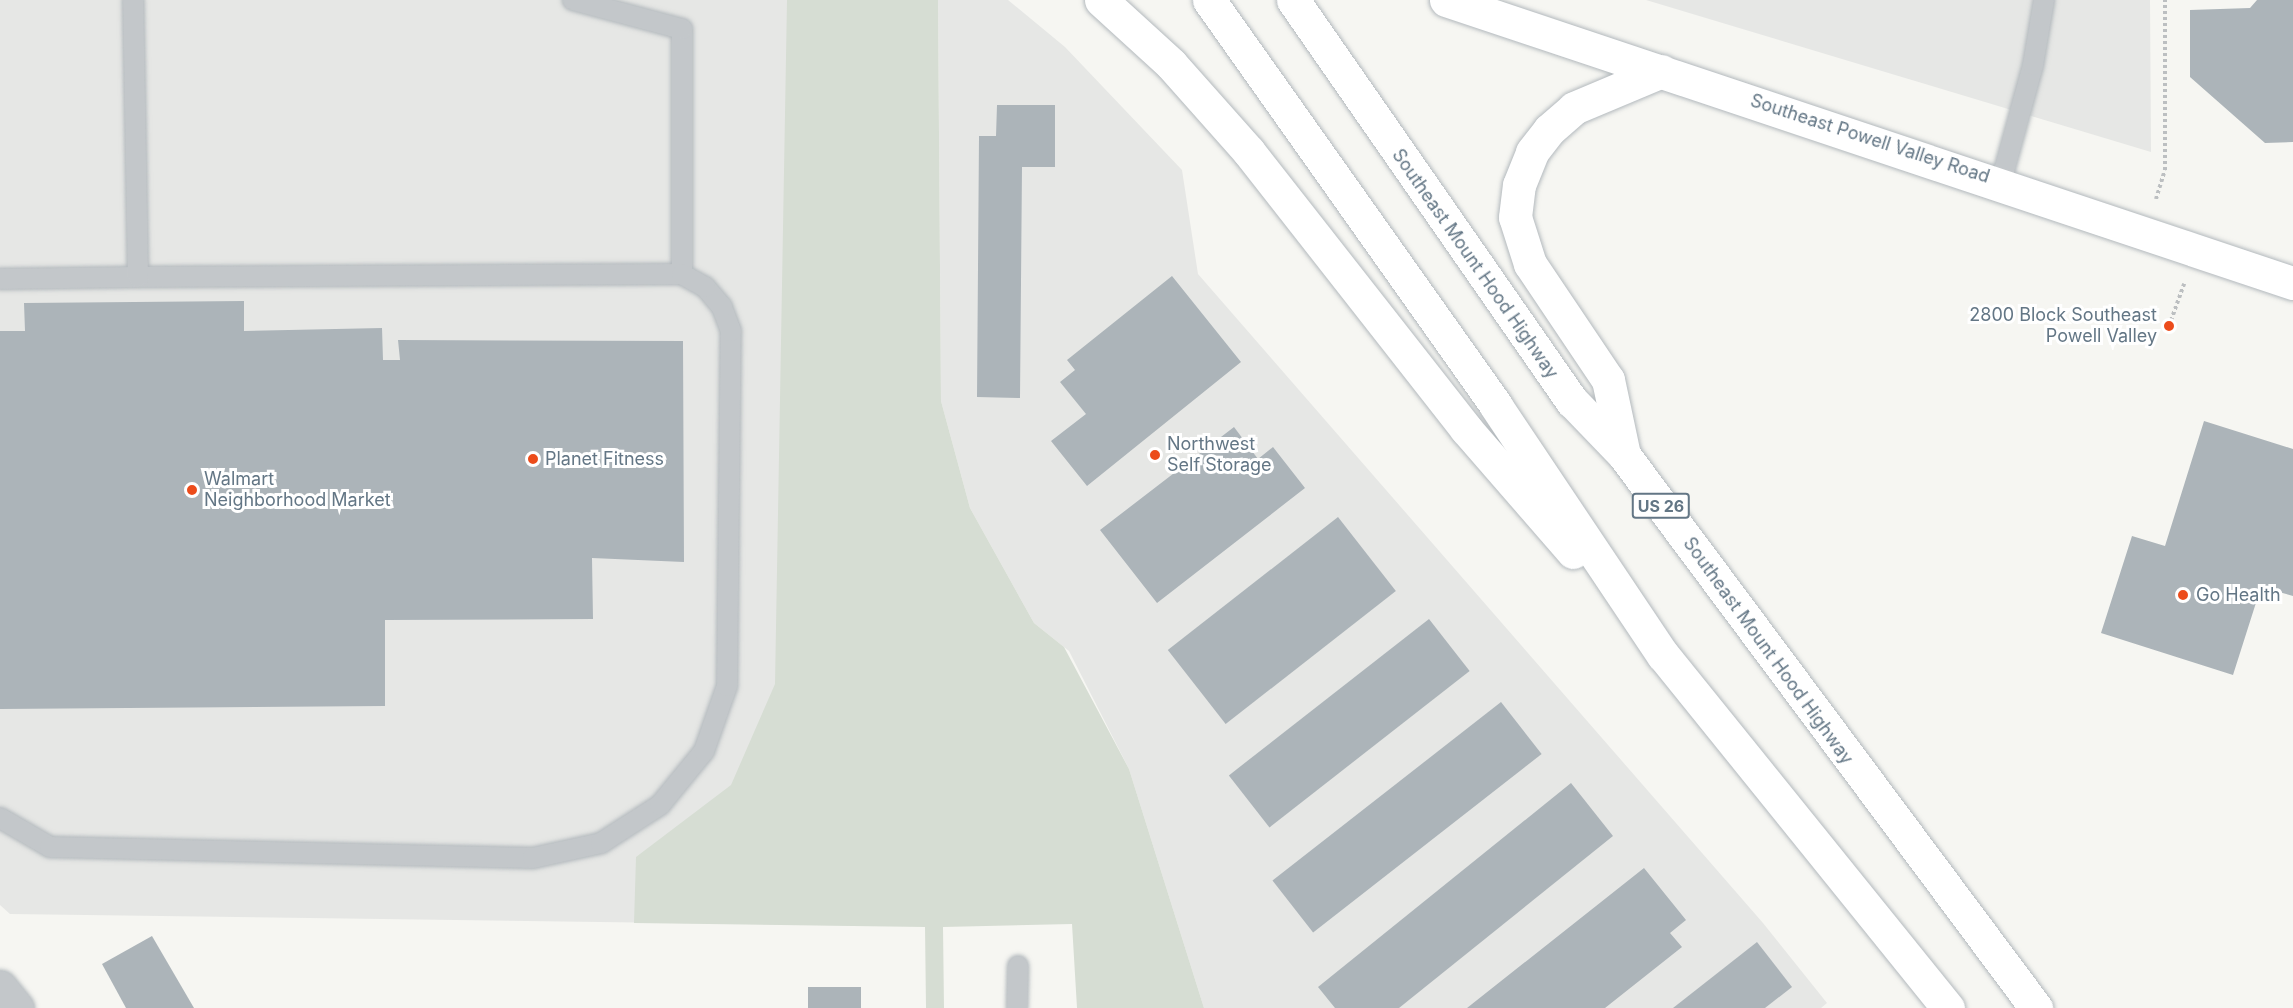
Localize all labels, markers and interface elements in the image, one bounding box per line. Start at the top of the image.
street label: Southeast Powell Valley Road [1748,90,1992,188]
street label: Southeast Mount Hood Highway [1387,145,1563,383]
place label: 2800 Block Southeast Powell Valley [1969,305,2157,348]
marker: 2800 Block Southeast Powell Valley [2162,319,2176,333]
place label: Northwest Self Storage [1167,434,1272,476]
place label: Planet Fitness [545,448,664,470]
marker: Northwest Self Storage [1148,448,1162,462]
marker: Planet Fitness [526,452,540,466]
place label: Walmart Neighborhood Market [204,469,391,512]
marker: Walmart Neighborhood Market [185,483,199,497]
road number: US 26 [1631,493,1691,519]
street label: Southeast Mount Hood Highway [1678,533,1858,769]
place label: Go Health [2196,584,2281,606]
marker: Go Health [2174,586,2192,604]

